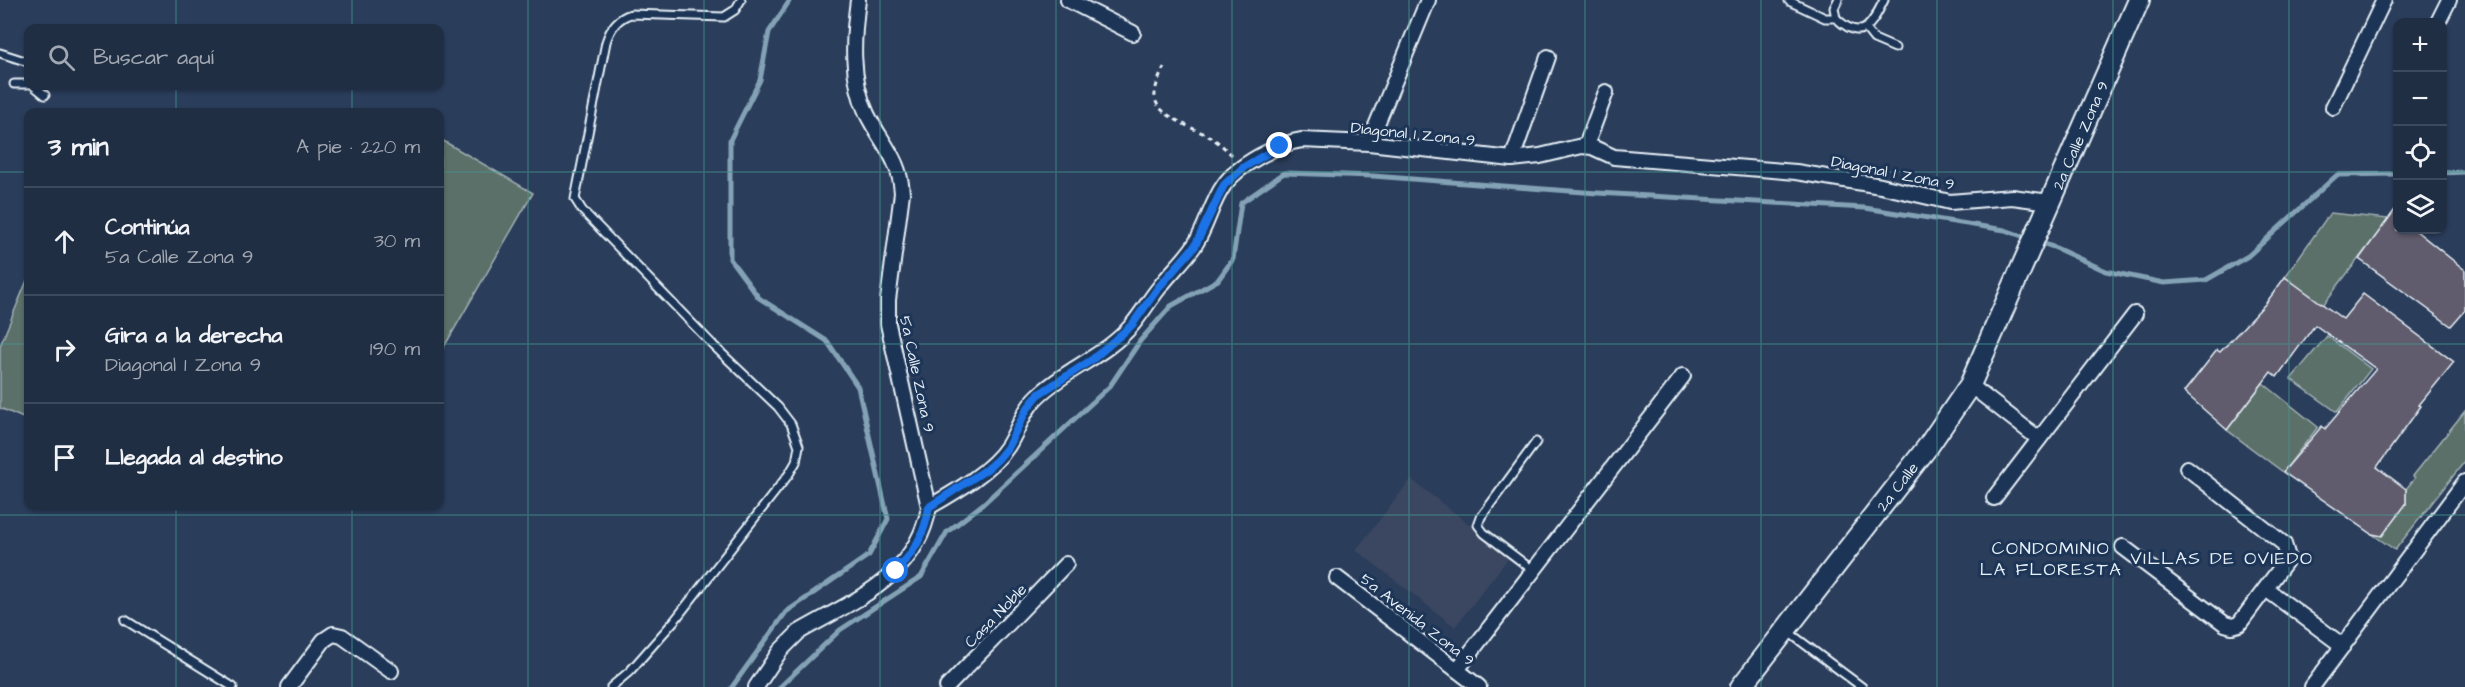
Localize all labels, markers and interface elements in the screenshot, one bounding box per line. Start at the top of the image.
map controls [2393,18,2447,234]
button: + [2393,18,2447,72]
search box [24,24,444,90]
icon: search [45,41,78,74]
text: Buscar aquí [93,42,214,73]
button: − [2393,72,2447,126]
street label: 2a Calle Zona 9 [2047,78,2114,193]
street label: Diagonal 1 Zona 9 [1350,117,1476,152]
button: locate [2393,126,2447,180]
text: 3 min [48,129,109,165]
route end [1266,132,1292,158]
text: A pie · 220 m [296,133,420,161]
street label: Diagonal 1 Zona 9 [1829,150,1956,197]
button: layers [2393,180,2447,234]
text: Continúa [105,212,190,243]
icon: ahead [48,225,81,258]
text: 30 m [374,227,420,255]
text: 5a Calle Zona 9 [105,243,253,271]
street label: 5a Calle Zona 9 [894,314,940,435]
text: Gira a la derecha [105,320,282,351]
icon: right [48,333,81,366]
text: 190 m [370,335,420,363]
text: Diagonal 1 Zona 9 [105,351,261,379]
icon: arrive [48,441,81,474]
text: Llegada al destino [105,442,283,473]
street label: 2a Calle [1871,458,1924,516]
district label: CONDOMINIO LA FLORESTA [1980,536,2122,582]
district label: VILLAS DE OVIEDO [2130,546,2314,571]
route start [882,557,908,583]
street label: 5a Avenida Zona 9 [1356,568,1479,671]
street label: Casa Noble [960,579,1032,653]

